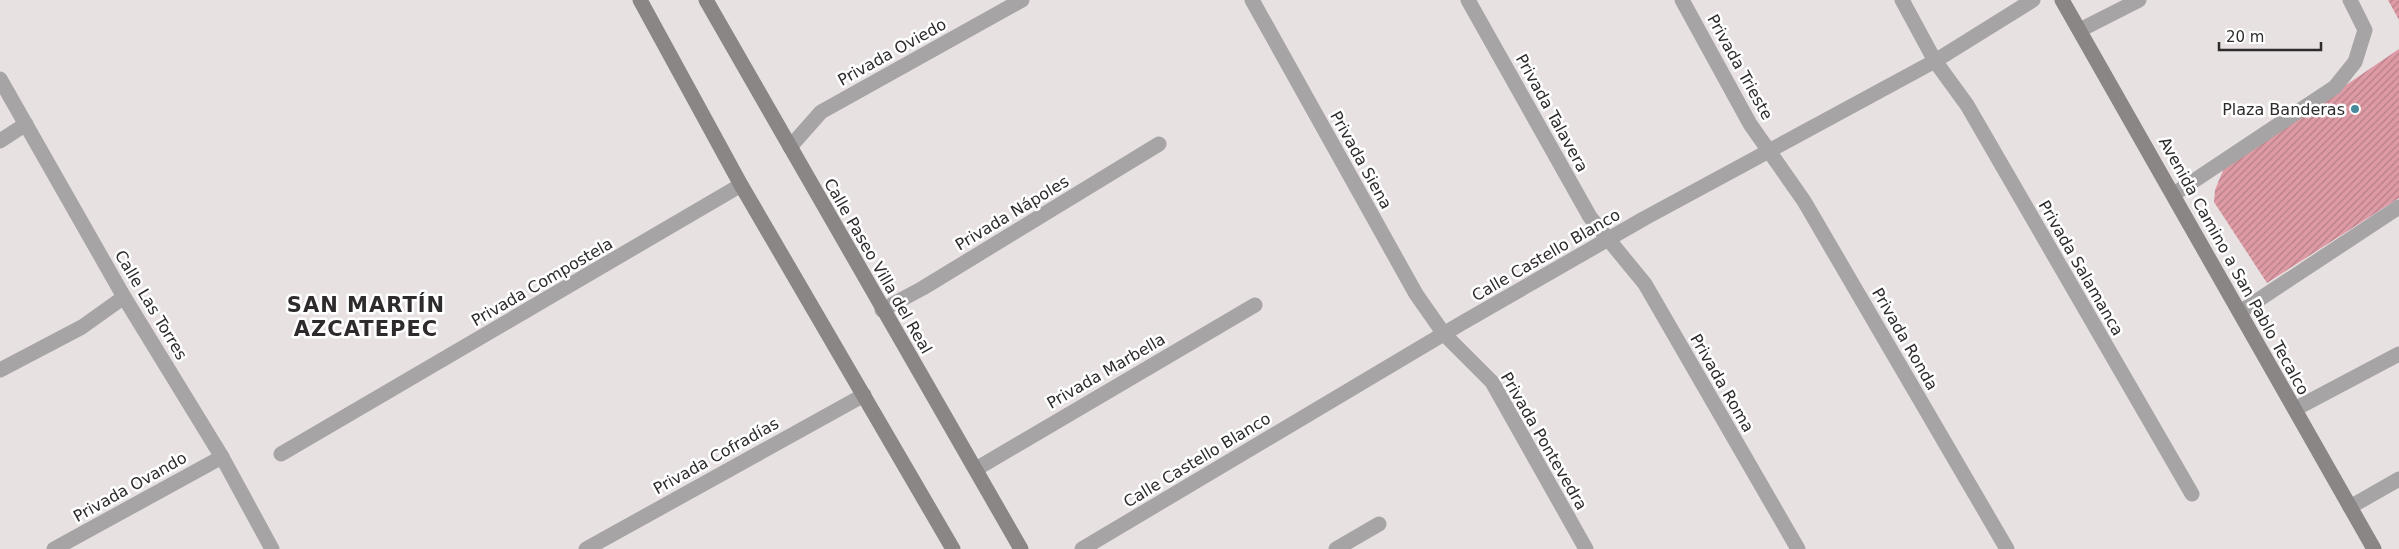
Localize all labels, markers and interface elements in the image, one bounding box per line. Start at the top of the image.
street label: Privada Trieste [1703,11,1777,123]
street label: Privada Oviedo [834,14,950,90]
scale bar [2219,20,2322,52]
text: 20 m [2226,28,2264,46]
street label: Privada Talavera [1512,51,1592,175]
place label: Plaza Banderas [2222,100,2345,119]
marker: Plaza Banderas [2349,103,2361,115]
street label: Privada Siena [1326,108,1396,212]
street label: Avenida Camino a San Pablo Tecalco [2155,134,2313,398]
street label: Privada Nápoles [952,172,1072,254]
street label: Calle Paseo Villa del Real [820,175,936,357]
street label: Privada Salamanca [2035,197,2127,339]
street label: Calle Castello Blanco [1469,205,1623,305]
street label: Privada Compostela [468,234,616,330]
street label: Calle Las Torres [111,247,191,363]
street label: Privada Ronda [1868,284,1942,394]
district label: SAN MARTÍN AZCATEPEC [287,292,445,341]
street label: Privada Marbella [1043,329,1169,413]
street label: Privada Roma [1686,330,1758,436]
street label: Privada Pontevedra [1497,369,1591,513]
street label: Calle Castello Blanco [1120,409,1274,511]
street label: Privada Cofradías [650,414,782,498]
street label: Privada Ovando [70,448,190,526]

